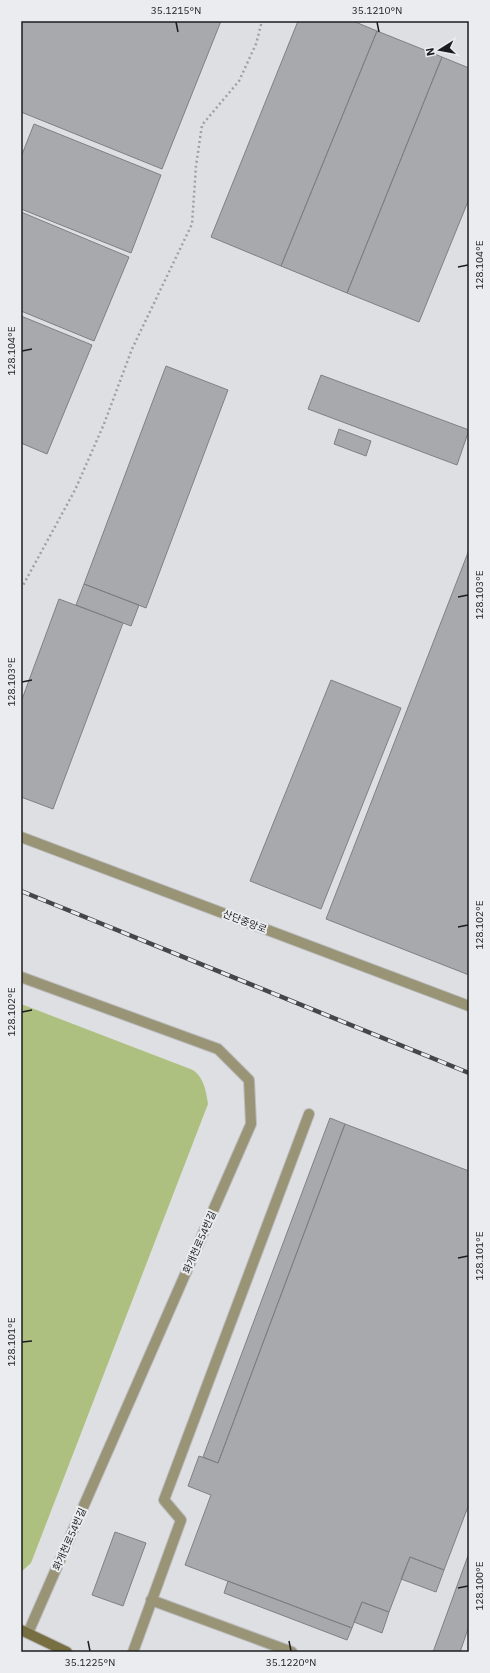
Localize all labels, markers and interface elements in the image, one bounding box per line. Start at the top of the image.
text: 35.1215°N [151,4,201,17]
text: 35.1210°N [352,4,402,17]
north arrow [420,30,460,70]
text: N [423,47,438,57]
text: 128.104°E [473,240,486,290]
text: 128.104°E [5,326,18,376]
text: 128.103°E [473,570,486,620]
text: 128.103°E [5,657,18,707]
text: 128.102°E [473,900,486,950]
street label: 산단중앙로 [221,907,269,936]
text: 128.102°E [5,987,18,1037]
street label: 화개천로54번길 [180,1209,219,1276]
text: 128.101°E [473,1231,486,1281]
text: 128.101°E [5,1317,18,1367]
street label: 화개천로54번길 [50,1506,89,1573]
text: 128.100°E [473,1561,486,1611]
text: 35.1225°N [65,1656,115,1669]
text: 35.1220°N [266,1656,316,1669]

